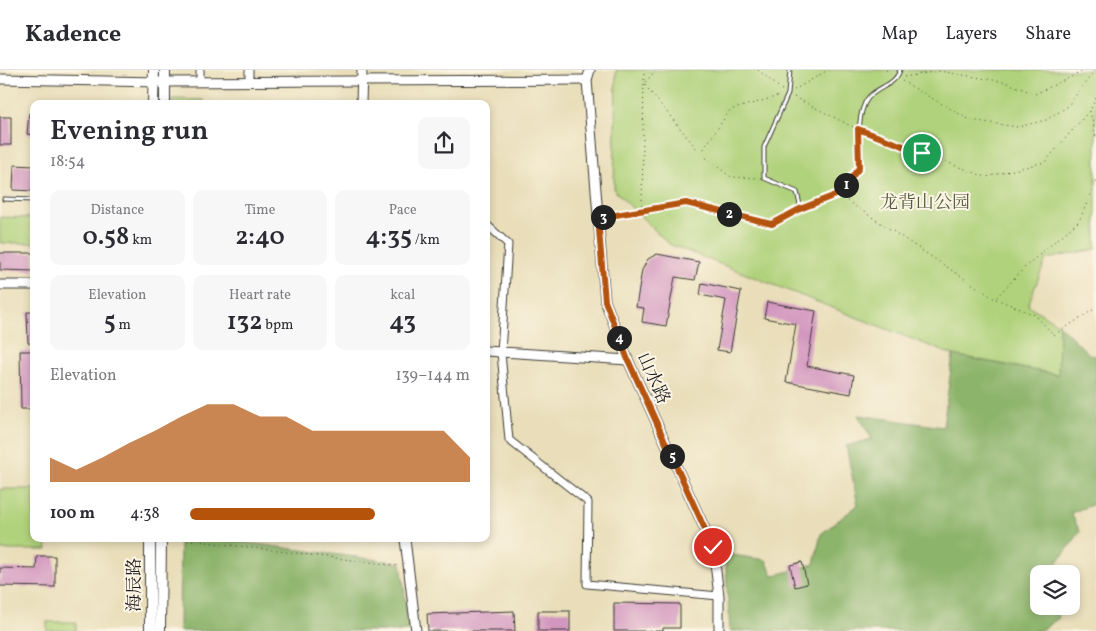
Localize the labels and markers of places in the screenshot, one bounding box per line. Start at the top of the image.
pin [901,132,943,174]
pin: 1 [834,172,858,198]
pin: 2 [716,202,742,226]
pin: 3 [590,204,616,230]
pin: 4 [606,326,632,350]
pin: 5 [660,444,684,468]
pin [692,526,734,568]

